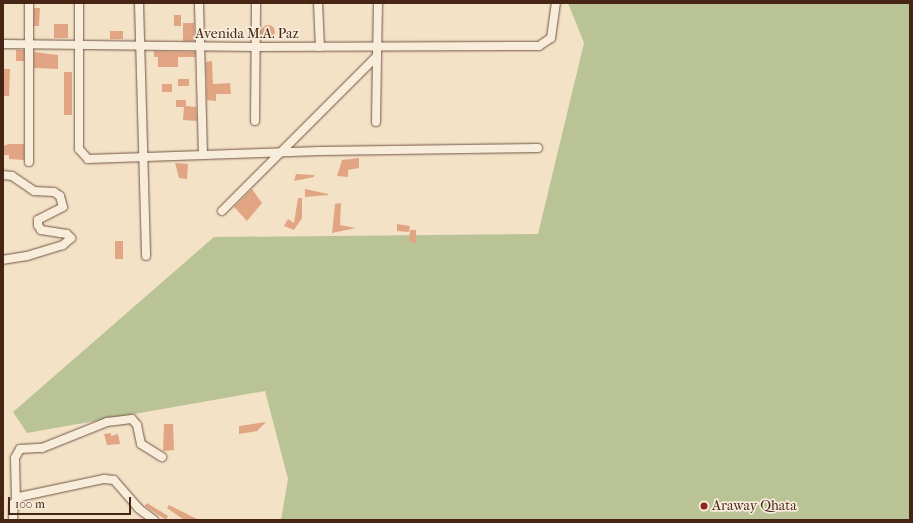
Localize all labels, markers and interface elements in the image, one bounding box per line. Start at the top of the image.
street label: Avenida M.A. Paz [195,26,299,42]
scale bar [10,489,133,515]
text: 100 m [15,497,45,511]
place label: Araway Qhata [712,498,797,514]
marker: Araway Qhata [699,501,709,511]

